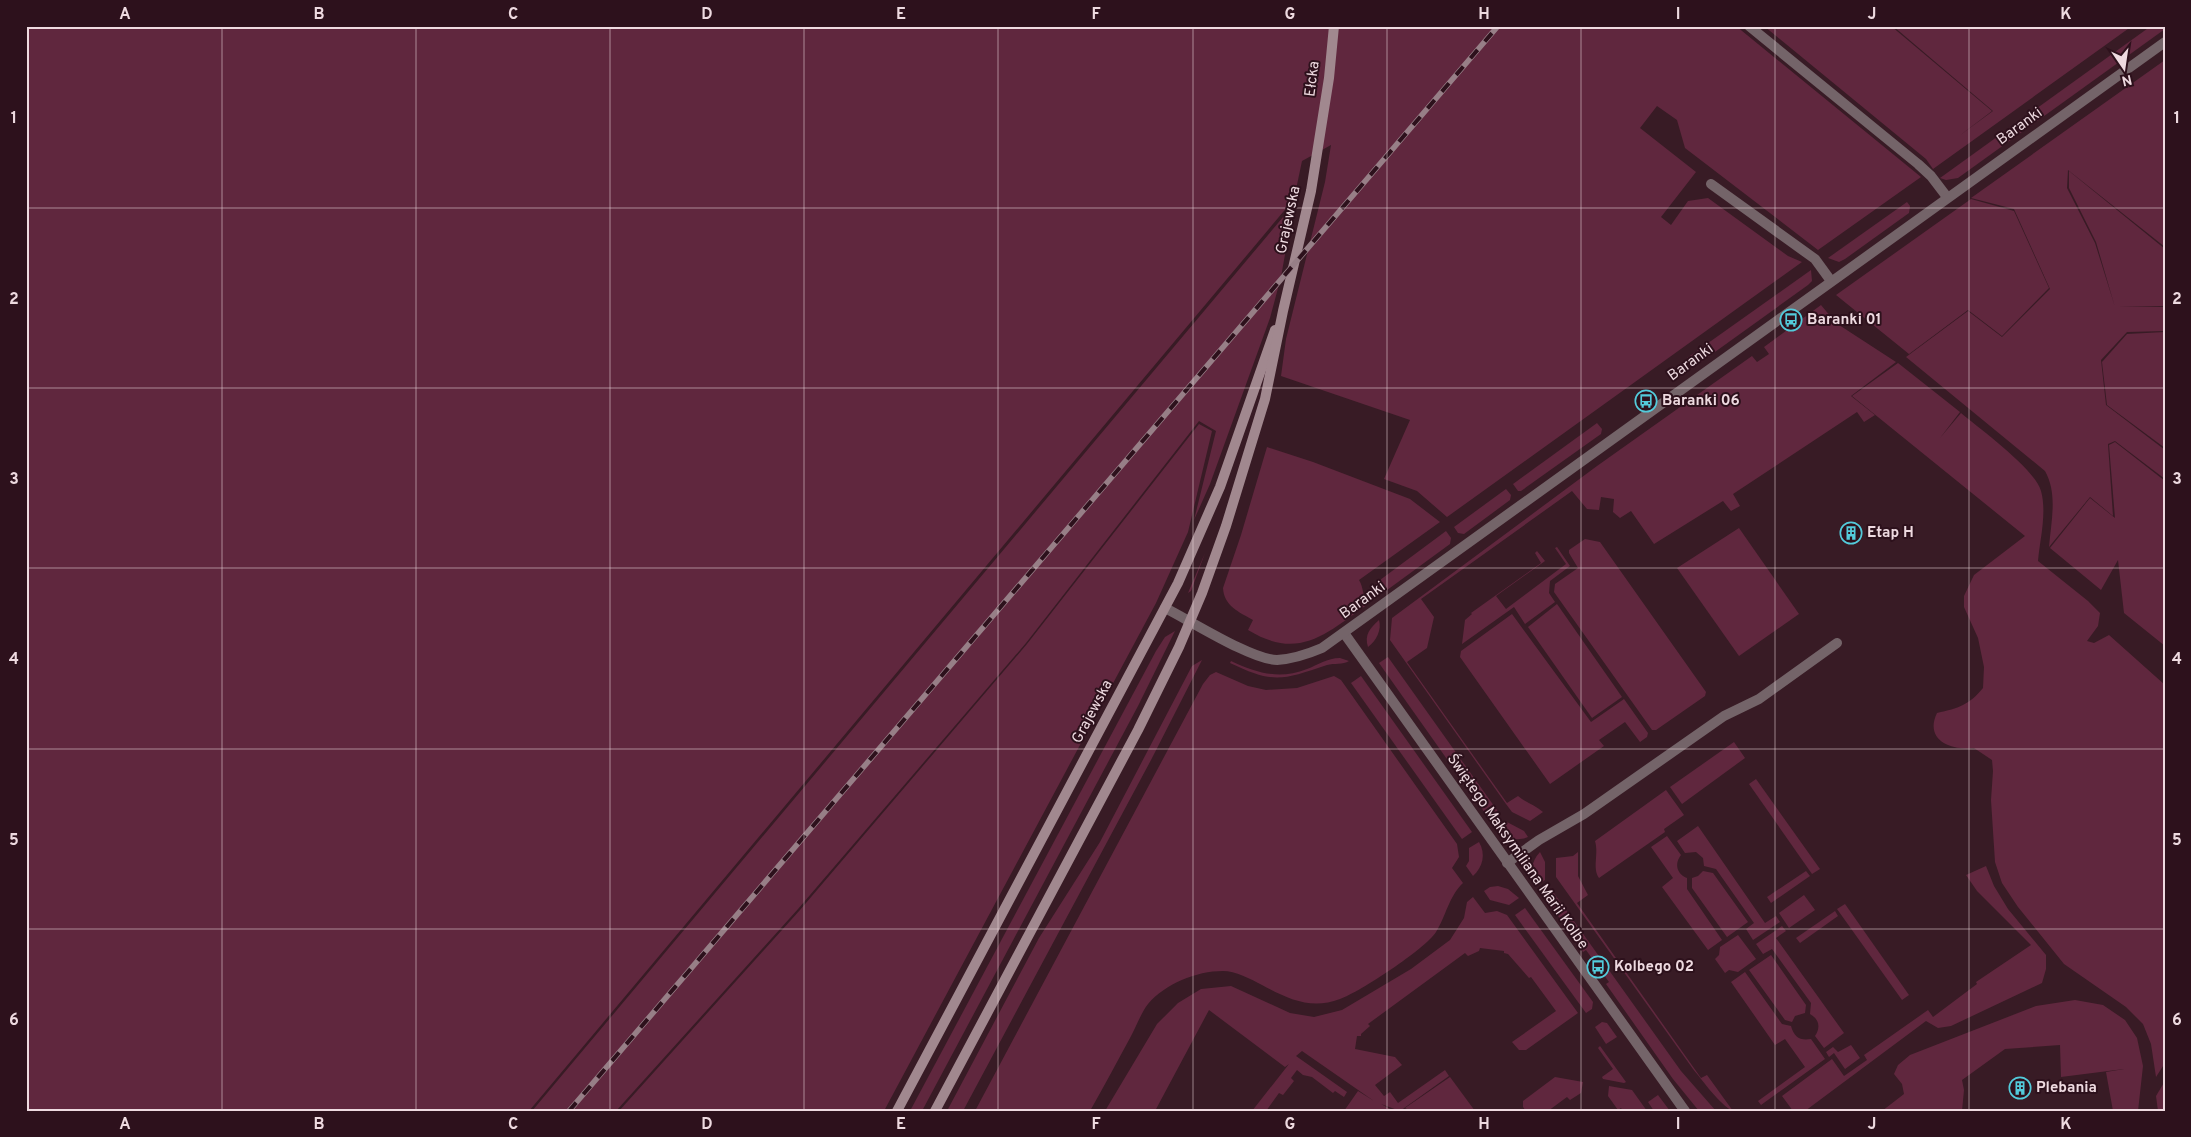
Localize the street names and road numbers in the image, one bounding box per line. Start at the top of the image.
street label: Ełcka [1301,60,1325,98]
street label: Baranki [1993,104,2047,150]
street label: Grajewska [1273,184,1305,256]
street label: Baranki [1664,340,1718,386]
street label: Baranki [1336,578,1390,624]
street label: Grajewska [1068,677,1118,747]
street label: Świętego Maksymiliana Marii Kolbe [1442,749,1594,954]

